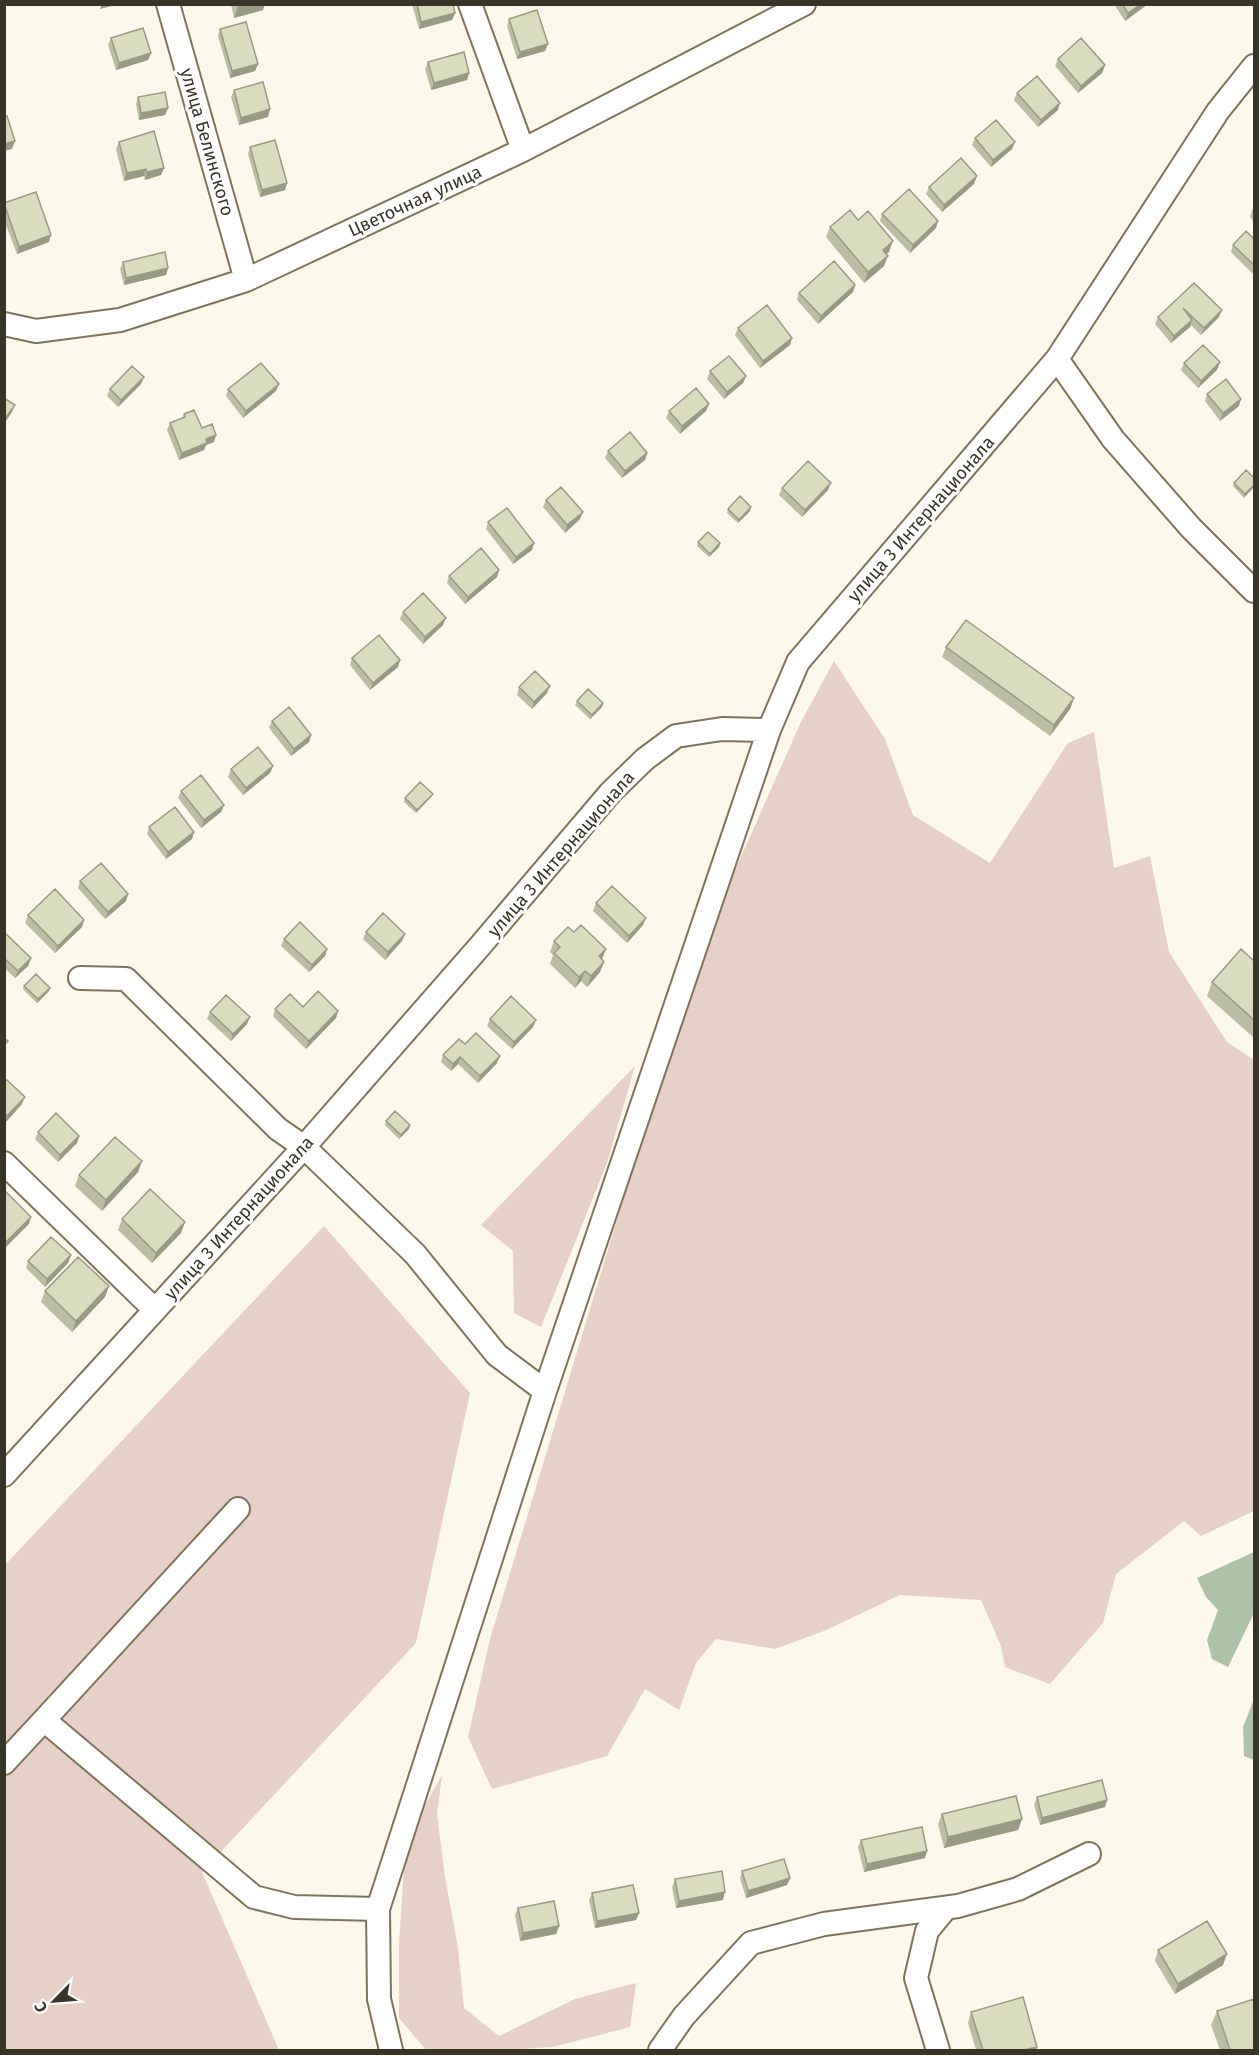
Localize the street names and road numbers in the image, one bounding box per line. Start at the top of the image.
street label: улица Белинского [175,65,239,219]
street label: Цветочная улица [345,160,485,242]
street label: улица 3 Интернационала [843,432,999,606]
street label: улица 3 Интернационала [483,767,639,941]
street label: улица 3 Интернационала [160,1132,318,1304]

